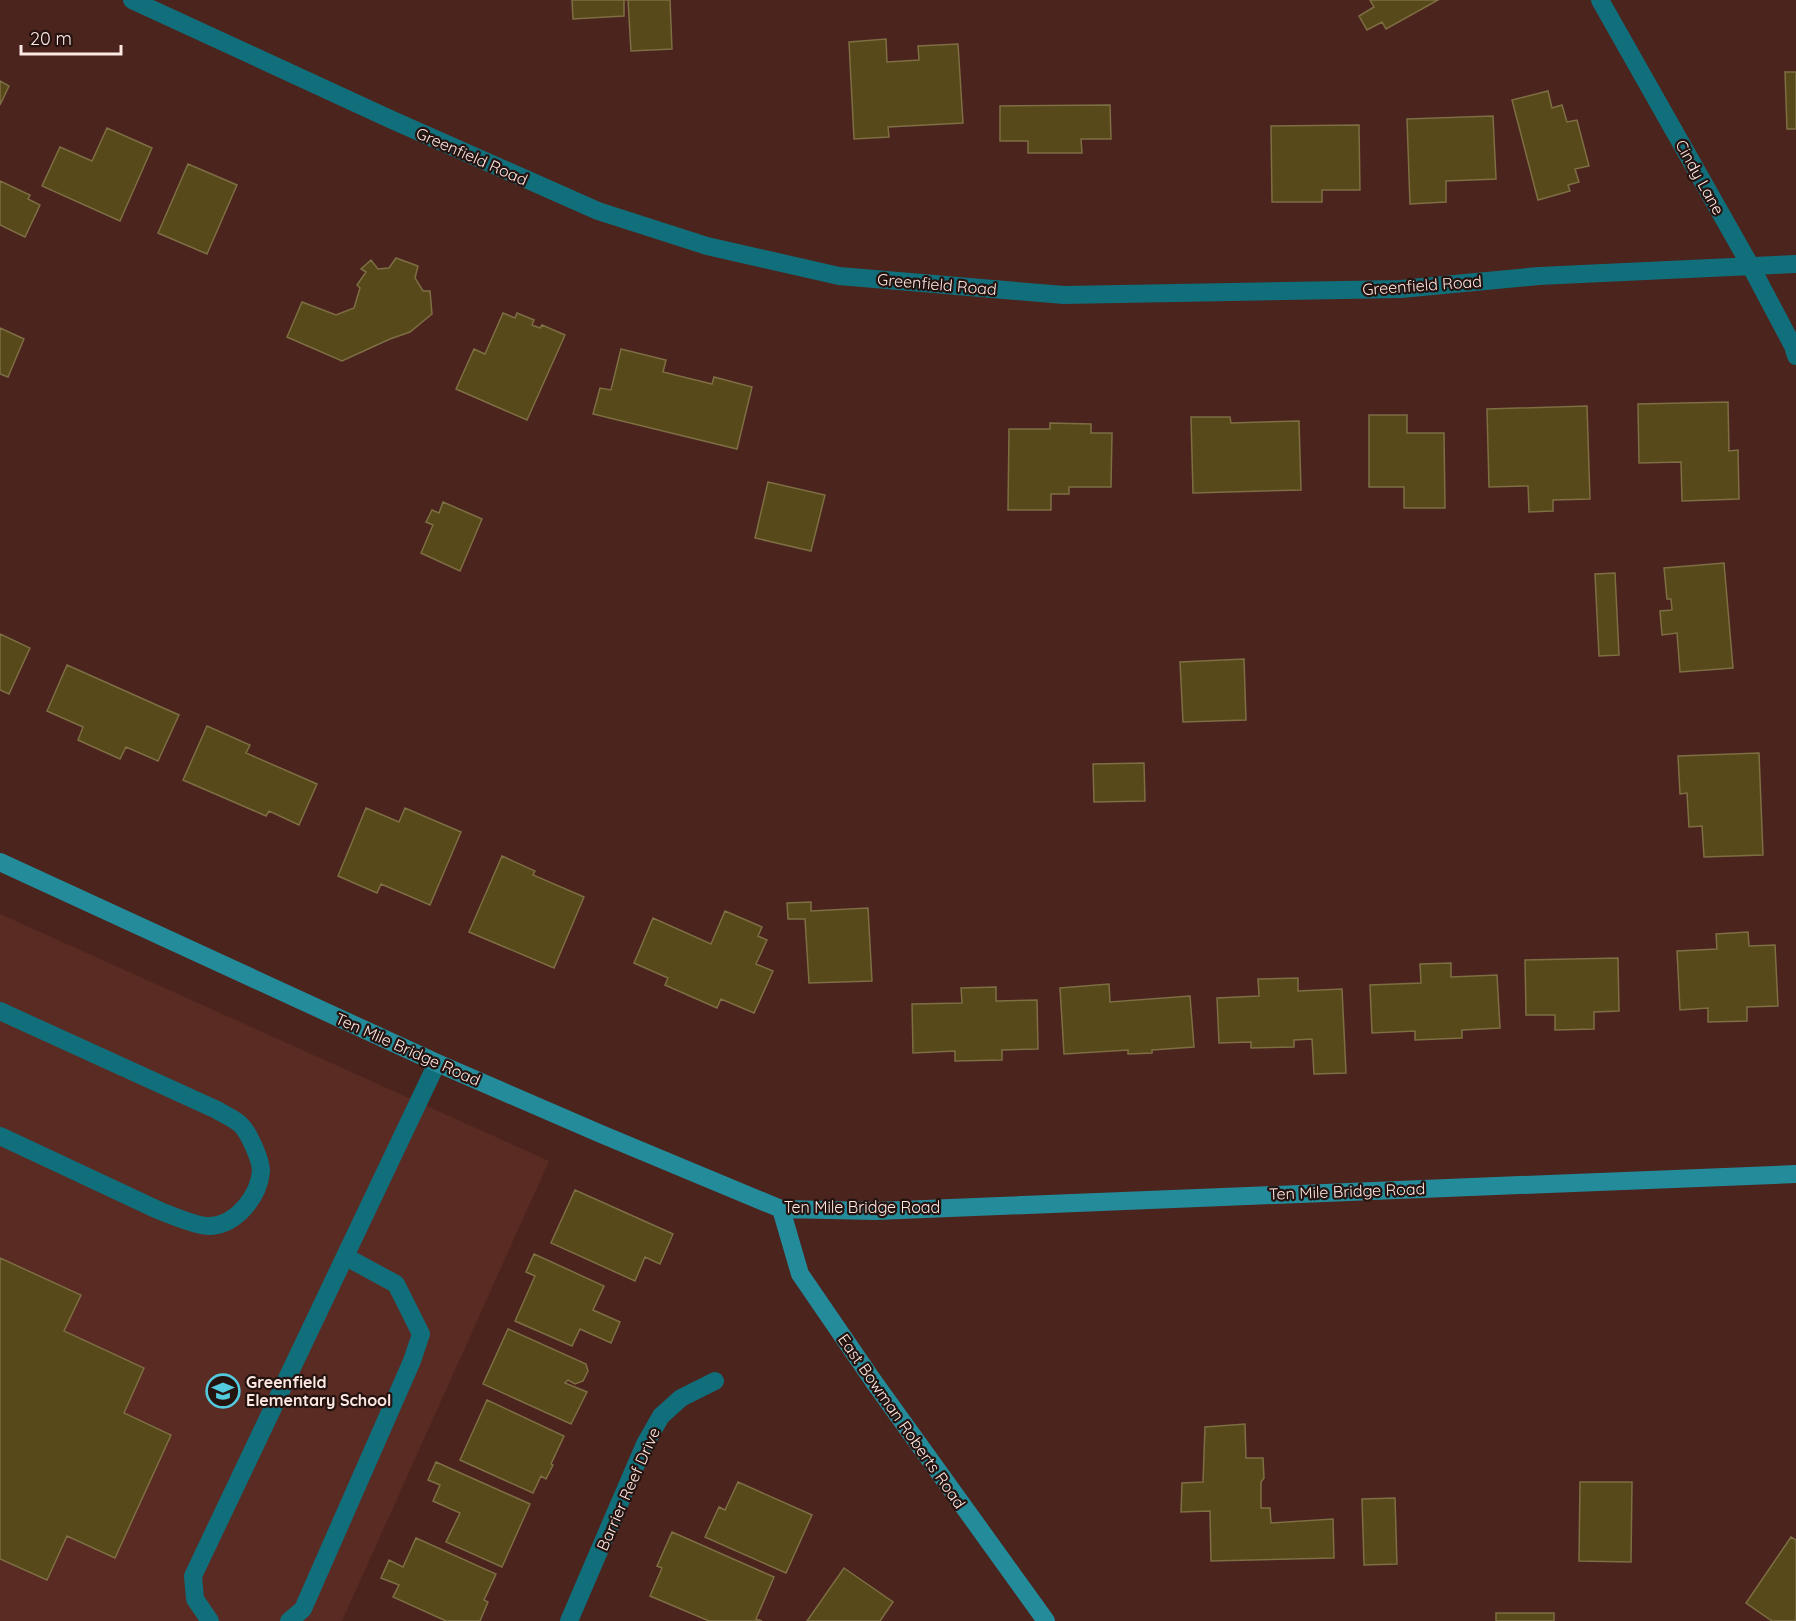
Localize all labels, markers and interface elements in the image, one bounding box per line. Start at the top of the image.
scale bar [21,18,122,56]
text: 20 m [30,27,72,50]
street label: Greenfield Road [413,123,531,189]
street label: Cindy Lane [1671,136,1729,218]
street label: Greenfield Road [876,269,998,299]
street label: Greenfield Road [1362,271,1482,299]
street label: Ten Mile Bridge Road [332,1008,484,1090]
street label: Ten Mile Bridge Road [1268,1178,1426,1204]
street label: Ten Mile Bridge Road [784,1197,940,1217]
street label: East Bowman Roberts Road [834,1330,970,1512]
place label: Greenfield Elementary School [246,1372,391,1410]
school or university icon: Greenfield Elementary School [205,1373,241,1409]
street label: Barrier Reef Drive [592,1424,664,1554]

